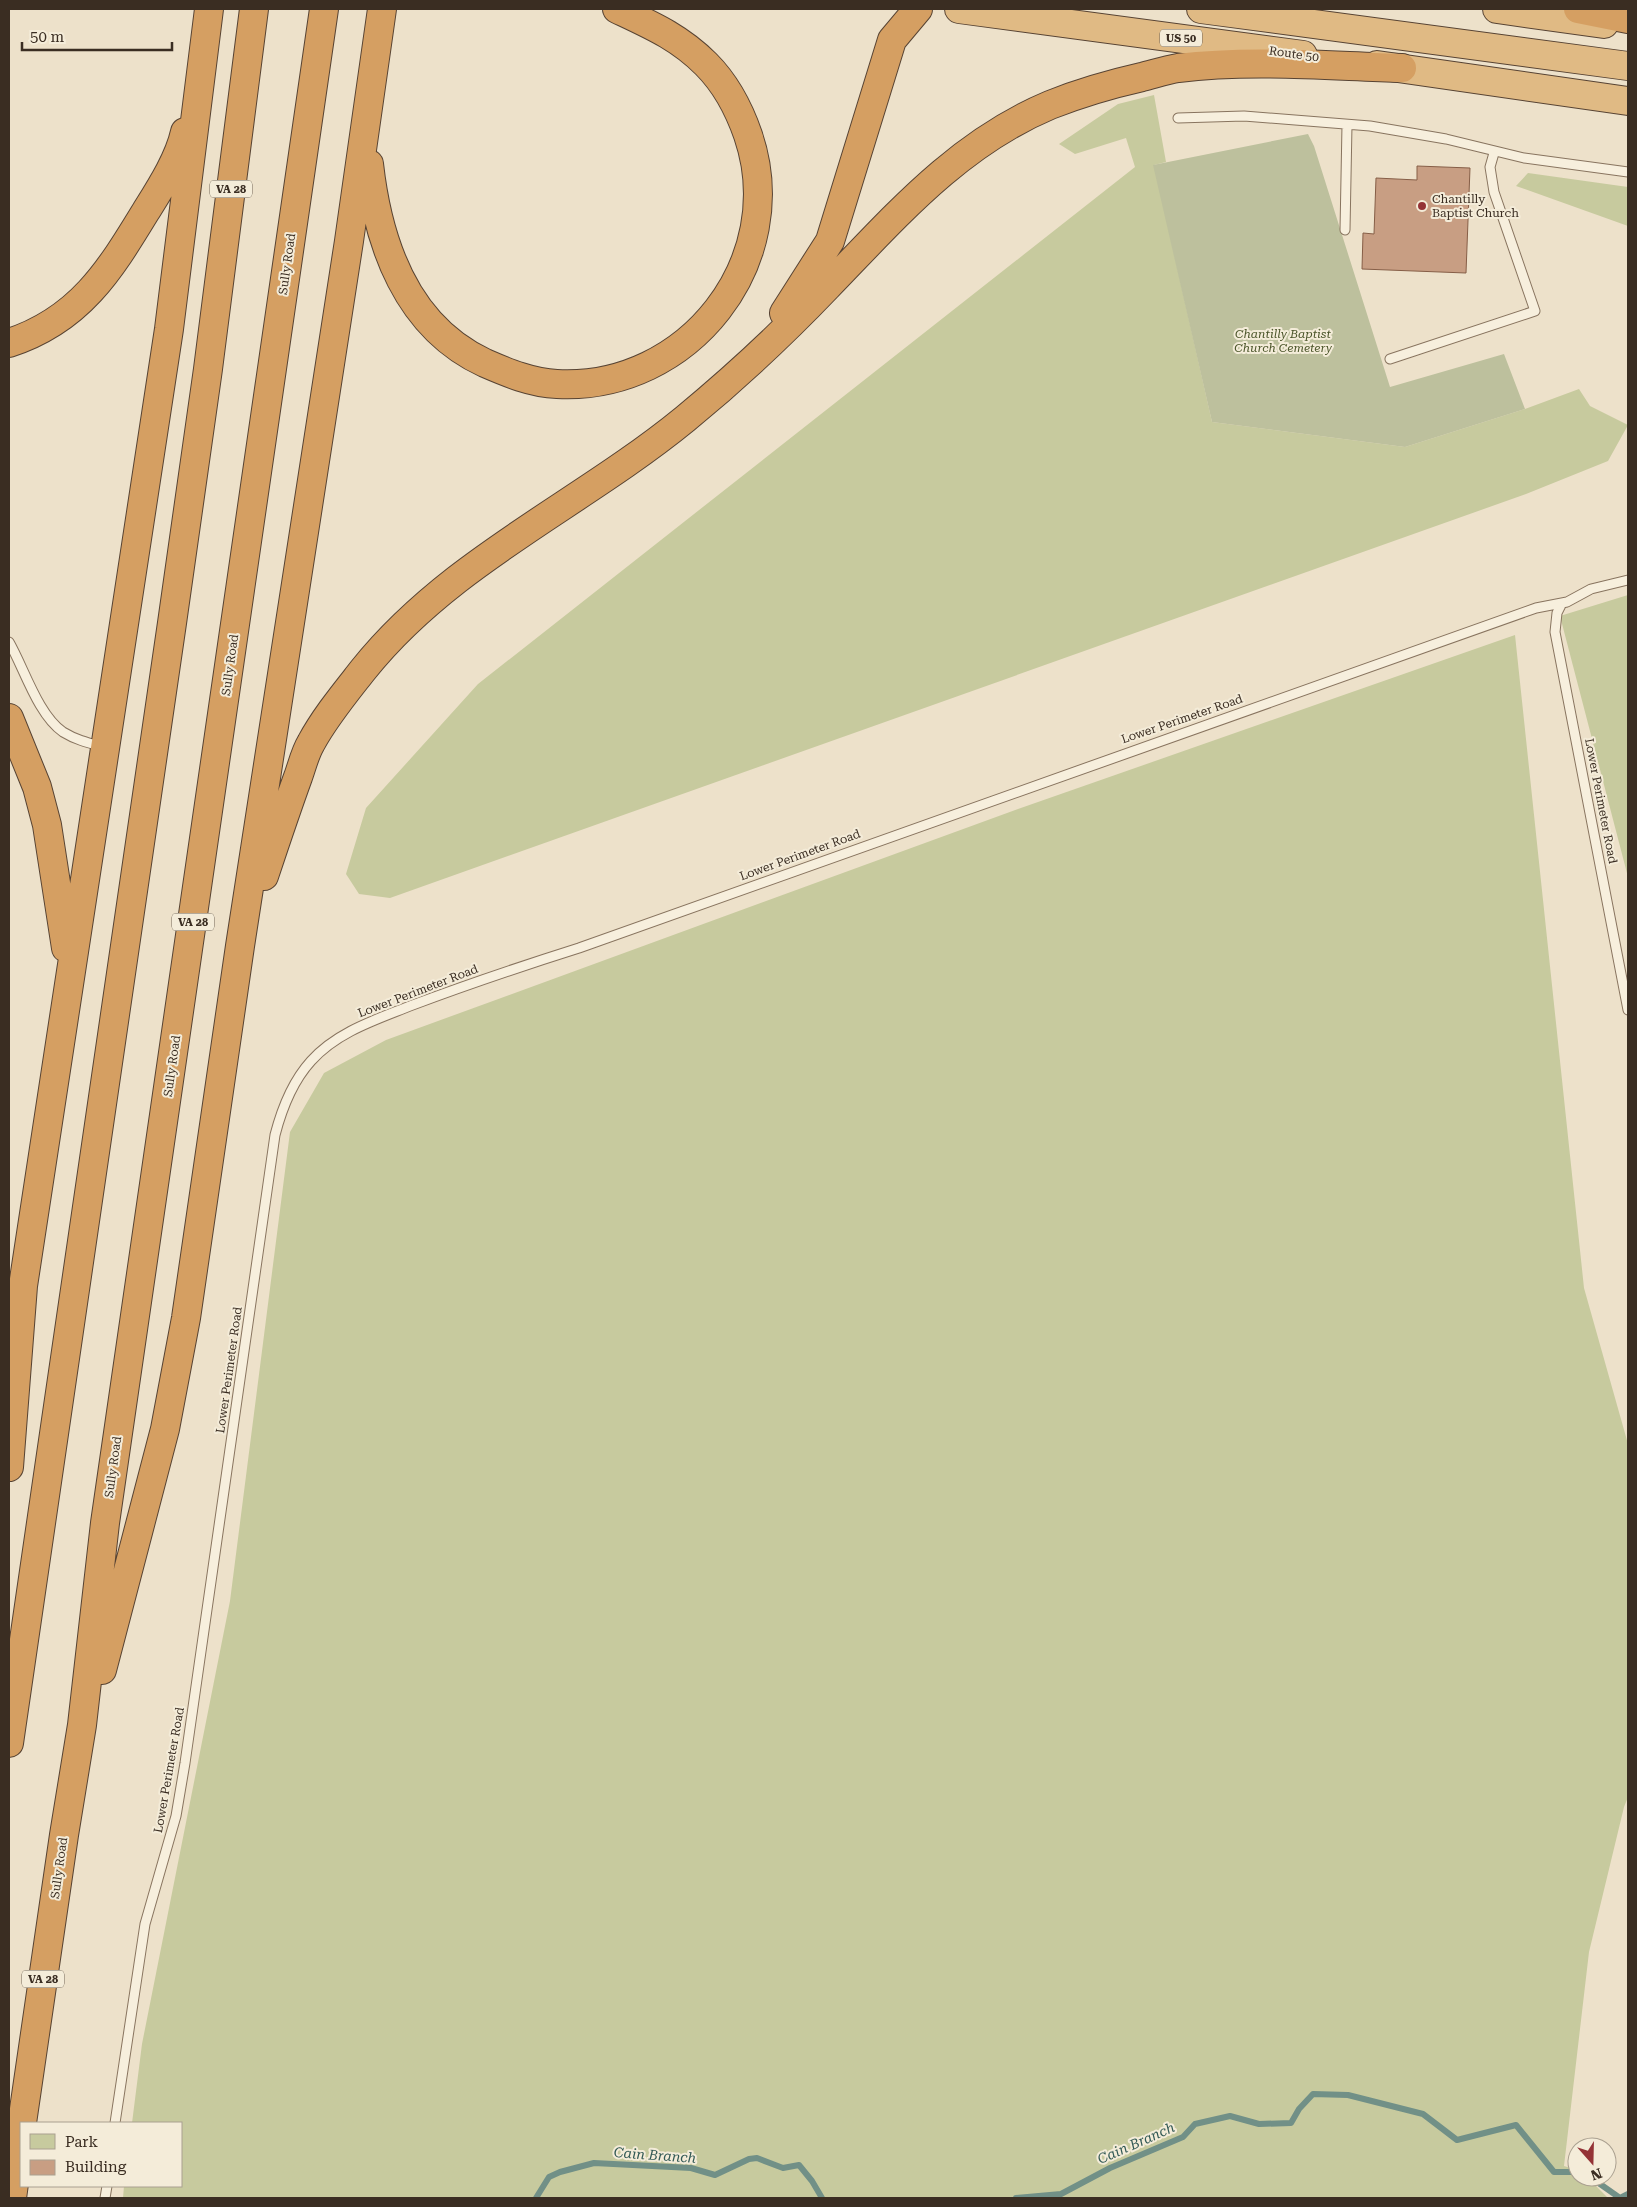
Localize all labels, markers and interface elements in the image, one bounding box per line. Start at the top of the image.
scale bar [22,20,172,52]
text: 50 m [30,28,65,46]
road number: US 50 [1160,29,1202,46]
street label: Route 50 [1268,44,1320,64]
road number: VA 28 [210,180,252,198]
place label: Chantilly Baptist Church [1432,192,1519,220]
marker: Chantilly Baptist Church [1416,200,1428,212]
street label: Sully Road [276,232,298,296]
park label: Chantilly Baptist Church Cemetery [1234,327,1333,355]
street label: Sully Road [219,633,241,697]
street label: Lower Perimeter Road [1119,692,1245,746]
street label: Lower Perimeter Road [1582,737,1620,865]
street label: Lower Perimeter Road [738,827,863,883]
road number: VA 28 [172,914,214,930]
street label: Lower Perimeter Road [356,961,480,1020]
street label: Sully Road [161,1034,183,1098]
street label: Lower Perimeter Road [213,1306,245,1434]
street label: Sully Road [102,1435,124,1499]
street label: Lower Perimeter Road [151,1706,187,1834]
street label: Sully Road [48,1836,70,1900]
road number: VA 28 [22,1970,64,1988]
water label: Cain Branch [1095,2119,1177,2167]
legend [20,2122,182,2187]
text: Park [65,2133,99,2151]
north arrow [1567,2137,1617,2187]
water label: Cain Branch [613,2144,697,2166]
text: Building [65,2158,127,2176]
text: N [1588,2165,1604,2184]

